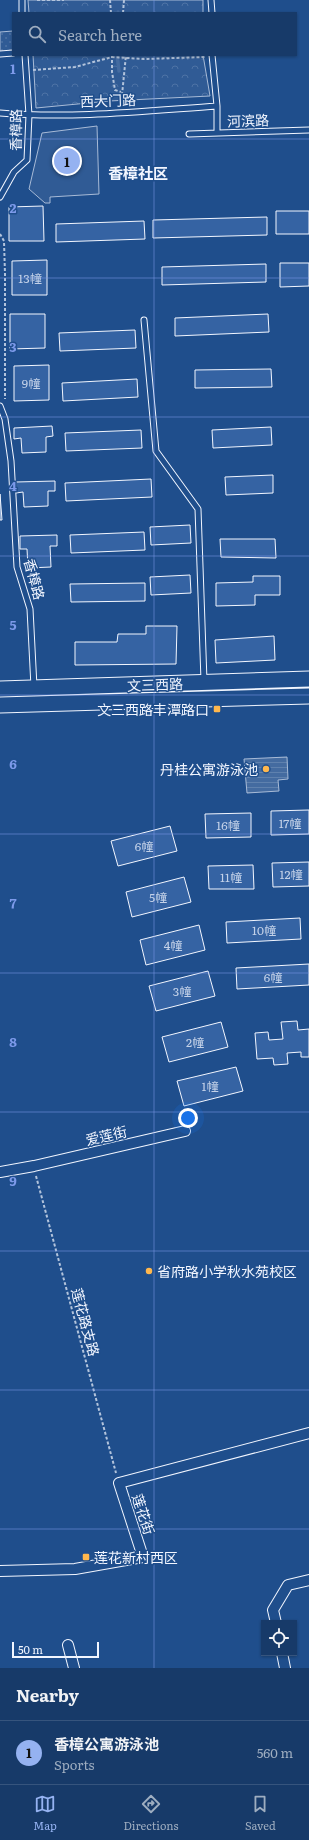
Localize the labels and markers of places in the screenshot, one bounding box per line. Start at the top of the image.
pin: 1 [54,146,80,176]
place label: 文三西路丰潭路口 [97,699,209,719]
marker: 文三西路丰潭路口 [212,704,222,714]
place label: 丹桂公寓游泳池 [160,759,258,779]
marker: 丹桂公寓游泳池 [261,764,271,774]
place label: 省府路小学秋水苑校区 [157,1261,297,1281]
marker: 省府路小学秋水苑校区 [144,1266,154,1276]
place label: 莲花新村西区 [94,1547,178,1567]
marker: 莲花新村西区 [81,1552,91,1562]

